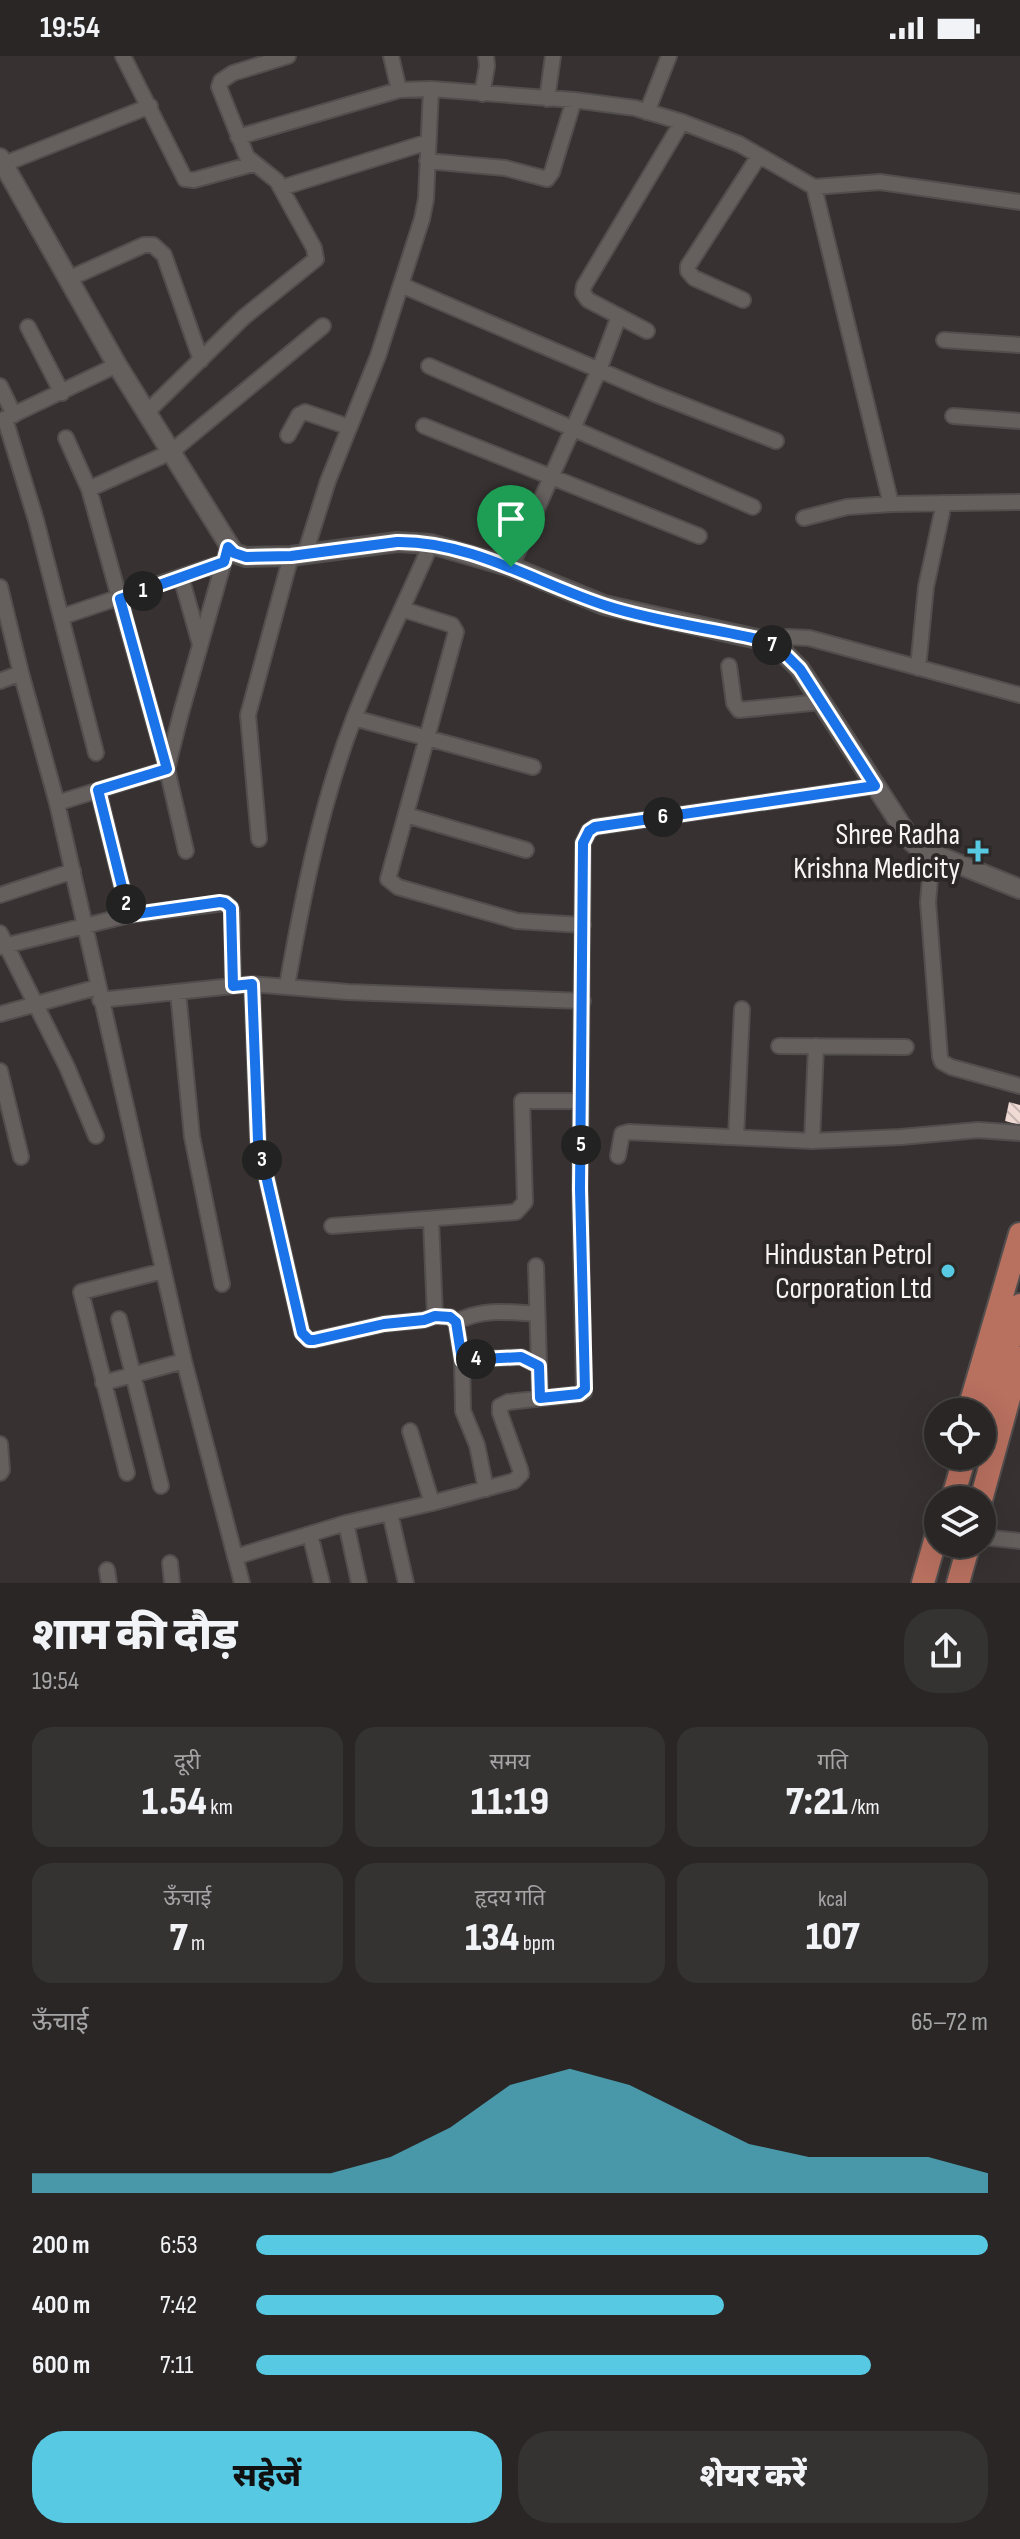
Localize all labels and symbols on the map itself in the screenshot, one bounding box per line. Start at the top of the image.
pin [477,485,545,567]
pin: 1 [123,571,163,611]
pin: 7 [752,625,792,665]
pin: 6 [643,797,683,837]
place label: Shree Radha Krishna Medicity [793,817,960,887]
marker: Shree Radha Krishna Medicity [967,840,989,862]
pin: 2 [106,884,146,924]
pin: 5 [561,1125,601,1165]
pin: 3 [242,1140,282,1180]
place label: Hindustan Petrol Corporation Ltd [764,1237,932,1307]
marker: Hindustan Petrol Corporation Ltd [939,1262,957,1280]
pin: 4 [456,1339,496,1379]

